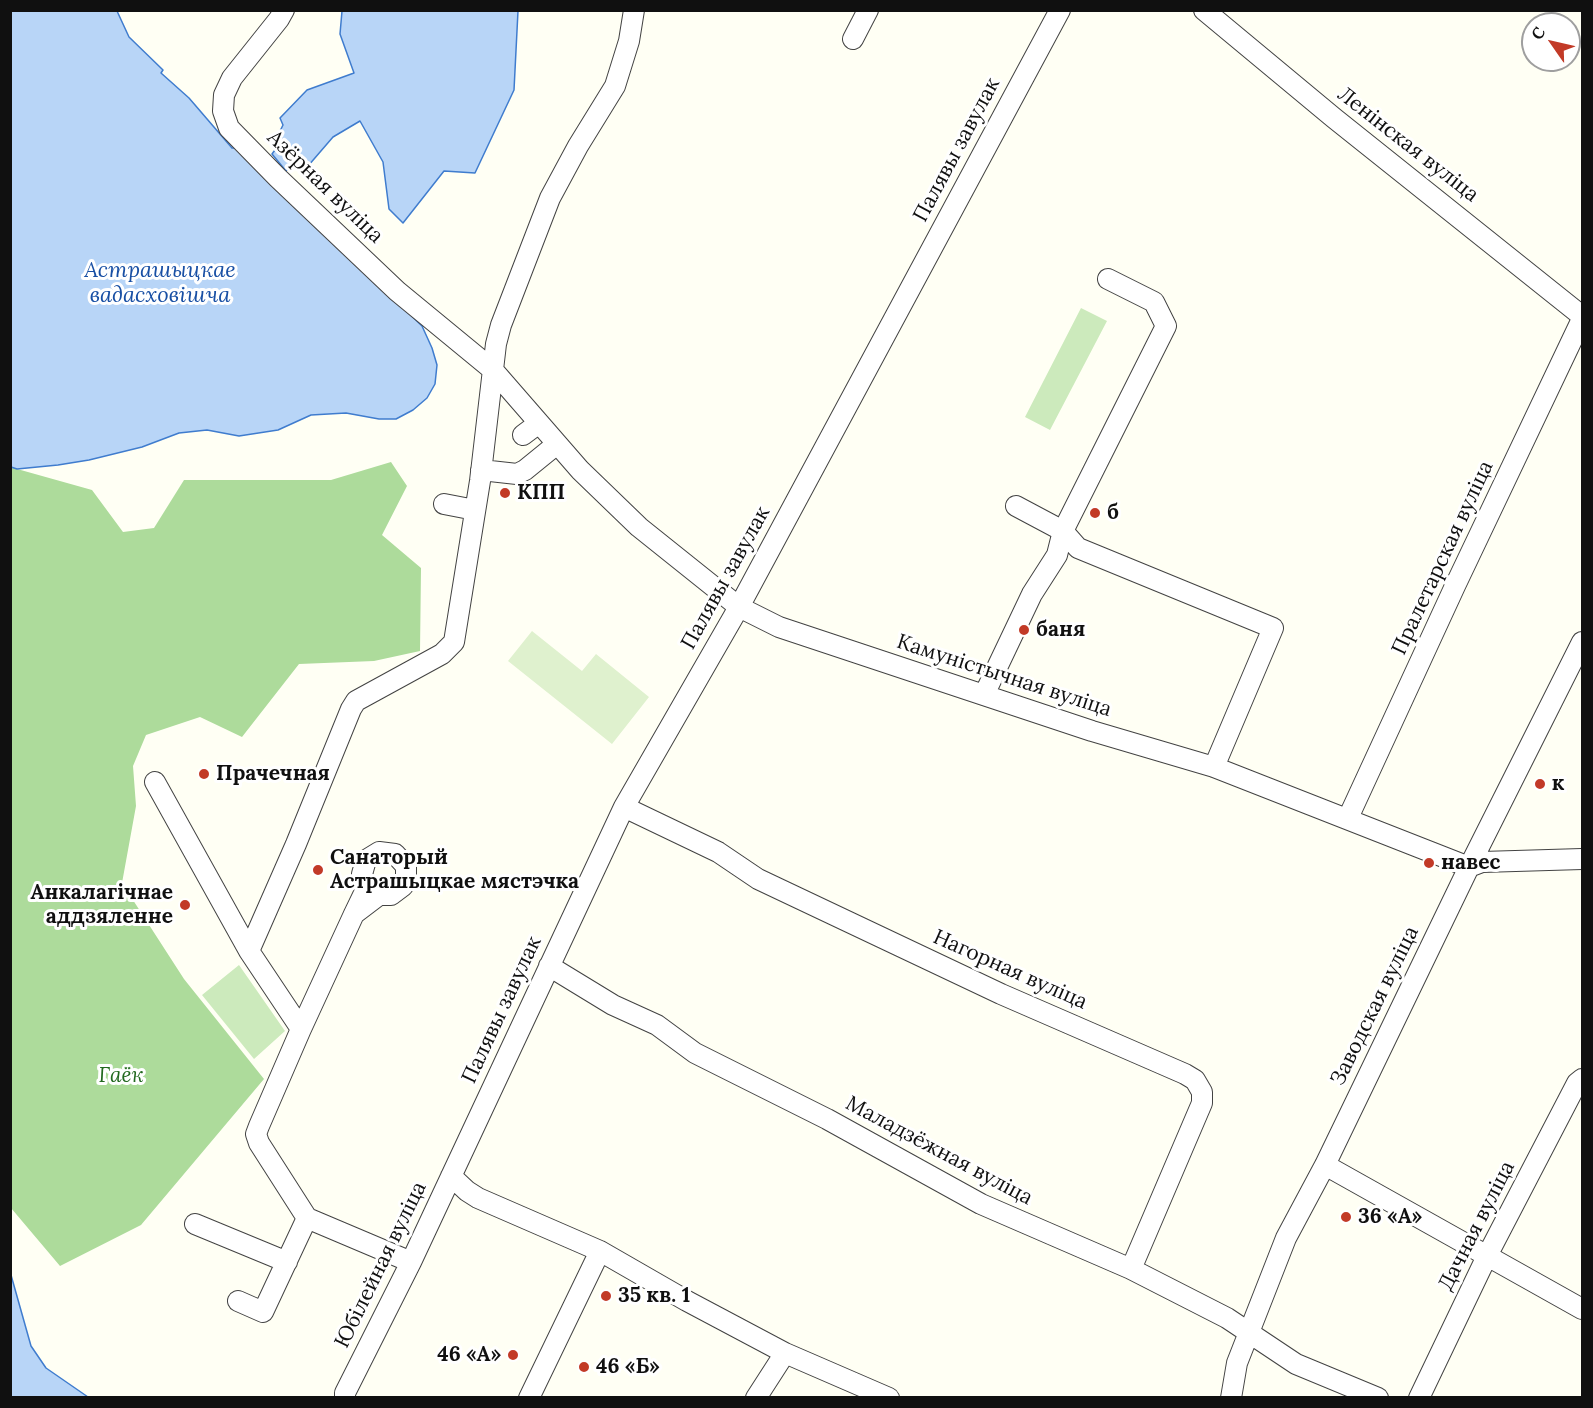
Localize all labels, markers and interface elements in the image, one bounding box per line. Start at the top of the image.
north arrow [1521,12,1581,72]
text: С [1526,23,1549,43]
street label: Палявы завулак [908,74,1006,226]
street label: Ленінская вуліца [1332,82,1484,208]
street label: Азёрная вуліца [262,125,388,249]
water label: Астрашыцкае вадасховішча [84,258,236,310]
street label: Пралетарская вуліца [1387,457,1499,659]
place label: КПП [517,480,565,506]
marker: КПП [498,486,512,500]
place label: б [1107,500,1119,526]
street label: Палявы завулак [676,502,776,654]
marker: б [1088,506,1102,520]
place label: баня [1036,617,1085,643]
marker: баня [1017,623,1031,637]
street label: Камуністычная вуліца [893,629,1115,723]
place label: Прачечная [216,761,330,787]
marker: Прачечная [197,767,211,781]
place label: к [1552,771,1564,797]
marker: к [1533,777,1547,791]
place label: Санаторый Астрашыцкае мястэчка [330,845,579,895]
place label: навес [1441,850,1500,876]
marker: навес [1422,856,1436,870]
marker: Санаторый Астрашыцкае мястэчка [311,863,325,877]
place label: Анкалагічнае аддзяленне [30,880,173,930]
marker: Анкалагічнае аддзяленне [178,898,192,912]
street label: Заводская вуліца [1326,922,1424,1090]
street label: Нагорная вуліца [929,925,1091,1015]
street label: Палявы завулак [457,932,547,1088]
park label: Гаёк [99,1063,143,1089]
street label: Маладзёжная вуліца [841,1091,1037,1211]
street label: Дачная вуліца [1434,1157,1520,1295]
street label: Юбілейная вуліца [330,1178,432,1352]
place label: 36 «А» [1358,1204,1422,1230]
marker: 36 «А» [1339,1210,1353,1224]
place label: 35 кв. 1 [618,1283,690,1309]
marker: 35 кв. 1 [599,1289,613,1303]
place label: 46 «А» [437,1342,501,1368]
marker: 46 «А» [506,1348,520,1362]
place label: 46 «Б» [596,1354,660,1380]
marker: 46 «Б» [577,1360,591,1374]

